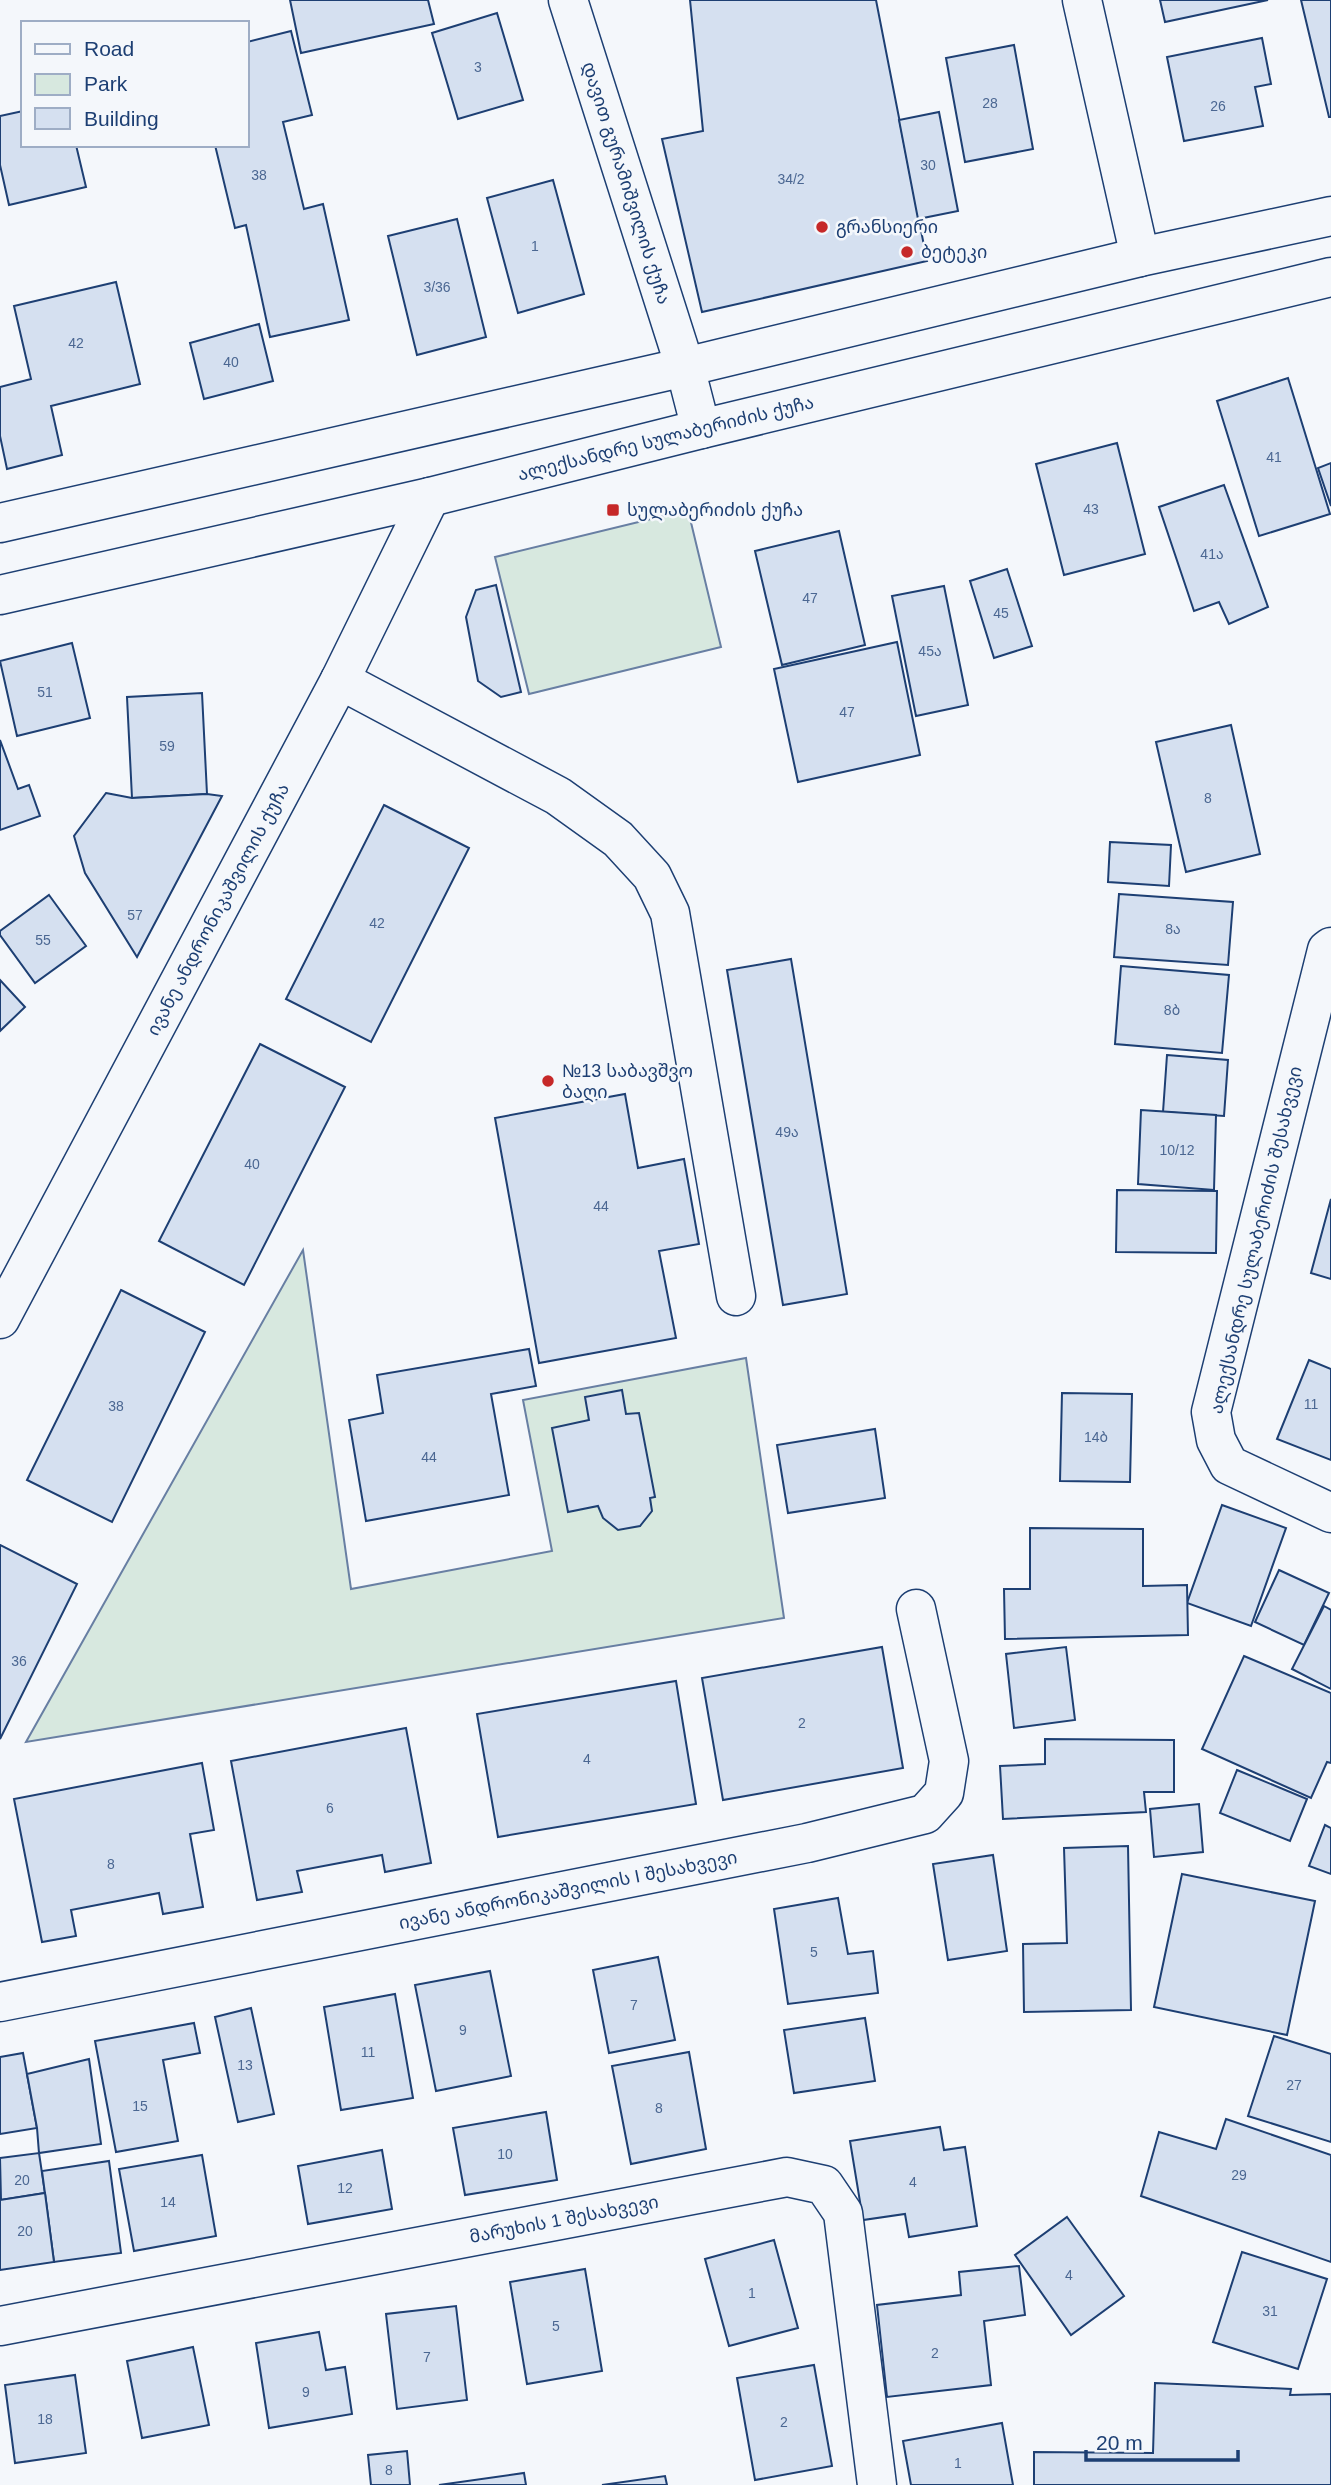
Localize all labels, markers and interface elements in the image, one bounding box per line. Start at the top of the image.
legend [21,21,248,147]
text: Road [84,37,134,60]
house number: 3 [474,59,482,75]
street label: დავით გურამიშვილის ქუჩა [577,59,674,307]
text: Park [84,72,128,95]
house number: 28 [982,95,998,111]
house number: 26 [1210,98,1226,114]
text: Building [84,107,159,130]
house number: 30 [920,157,936,173]
house number: 38 [251,167,267,183]
house number: 34/2 [777,171,805,187]
place label: გრანსიერი [836,217,938,238]
marker: გრანსიერი [814,219,830,235]
house number: 1 [531,238,539,254]
place label: ბეტეკი [921,242,987,263]
marker: ბეტეკი [899,244,915,260]
house number: 3/36 [423,279,451,295]
house number: 42 [68,335,84,351]
house number: 40 [223,354,239,370]
street label: ალექსანდრე სულაბერიძის ქუჩა [516,392,816,485]
house number: 41 [1266,449,1282,465]
place label: სულაბერიძის ქუჩა [627,500,803,521]
house number: 43 [1083,501,1099,517]
marker: სულაბერიძის ქუჩა [605,502,621,518]
house number: 41ა [1200,546,1224,562]
house number: 47 [802,590,818,606]
house number: 45 [993,605,1009,621]
house number: 45ა [918,643,942,659]
house number: 51 [37,684,53,700]
house number: 47 [839,704,855,720]
house number: 59 [159,738,175,754]
street label: ივანე ანდრონიკაშვილის ქუჩა [143,780,293,1039]
house number: 8 [1204,790,1212,806]
house number: 57 [127,907,143,923]
house number: 42 [369,915,385,931]
house number: 8ა [1165,921,1181,937]
house number: 55 [35,932,51,948]
house number: 8ბ [1164,1002,1180,1018]
place label: №13 საბავშვო ბაღი [562,1061,693,1103]
street label: ალექსანდრე სულაბერიძის შესახვევი [1206,1064,1307,1416]
marker: №13 საბავშვო ბაღი [540,1073,556,1089]
house number: 49ა [775,1124,799,1140]
house number: 10/12 [1159,1142,1195,1158]
house number: 40 [244,1156,260,1172]
house number: 44 [593,1198,609,1214]
house number: 11 [1304,1396,1318,1412]
house number: 38 [108,1398,124,1414]
house number: 14ბ [1084,1429,1108,1445]
house number: 44 [421,1449,437,1465]
house number: 36 [11,1653,27,1669]
house number: 2 [798,1715,806,1731]
house number: 4 [583,1751,591,1767]
house number: 6 [326,1800,334,1816]
street label: ივანე ანდრონიკაშვილის I შესახვევი [397,1847,739,1933]
house number: 8 [107,1856,115,1872]
house number: 5 [810,1944,818,1960]
house number: 7 [630,1997,638,2013]
house number: 9 [459,2022,467,2038]
house number: 11 [361,2044,375,2060]
house number: 13 [237,2057,253,2073]
house number: 27 [1286,2077,1302,2093]
house number: 15 [132,2098,148,2114]
house number: 8 [655,2100,663,2116]
house number: 10 [497,2146,513,2162]
house number: 29 [1231,2167,1247,2183]
house number: 20 [14,2172,30,2188]
house number: 4 [909,2174,917,2190]
house number: 12 [337,2180,353,2196]
street label: მარუხის 1 შესახვევი [468,2192,660,2247]
house number: 14 [160,2194,176,2210]
house number: 20 [17,2223,33,2239]
house number: 4 [1065,2267,1073,2283]
house number: 1 [748,2285,756,2301]
house number: 31 [1262,2303,1278,2319]
house number: 5 [552,2318,560,2334]
house number: 2 [931,2345,939,2361]
house number: 7 [423,2349,431,2365]
house number: 9 [302,2384,310,2400]
house number: 18 [37,2411,53,2427]
house number: 2 [780,2414,788,2430]
scale bar [1086,2418,1238,2462]
text: 20 m [1096,2431,1143,2454]
house number: 1 [954,2455,962,2471]
house number: 8 [385,2462,393,2478]

